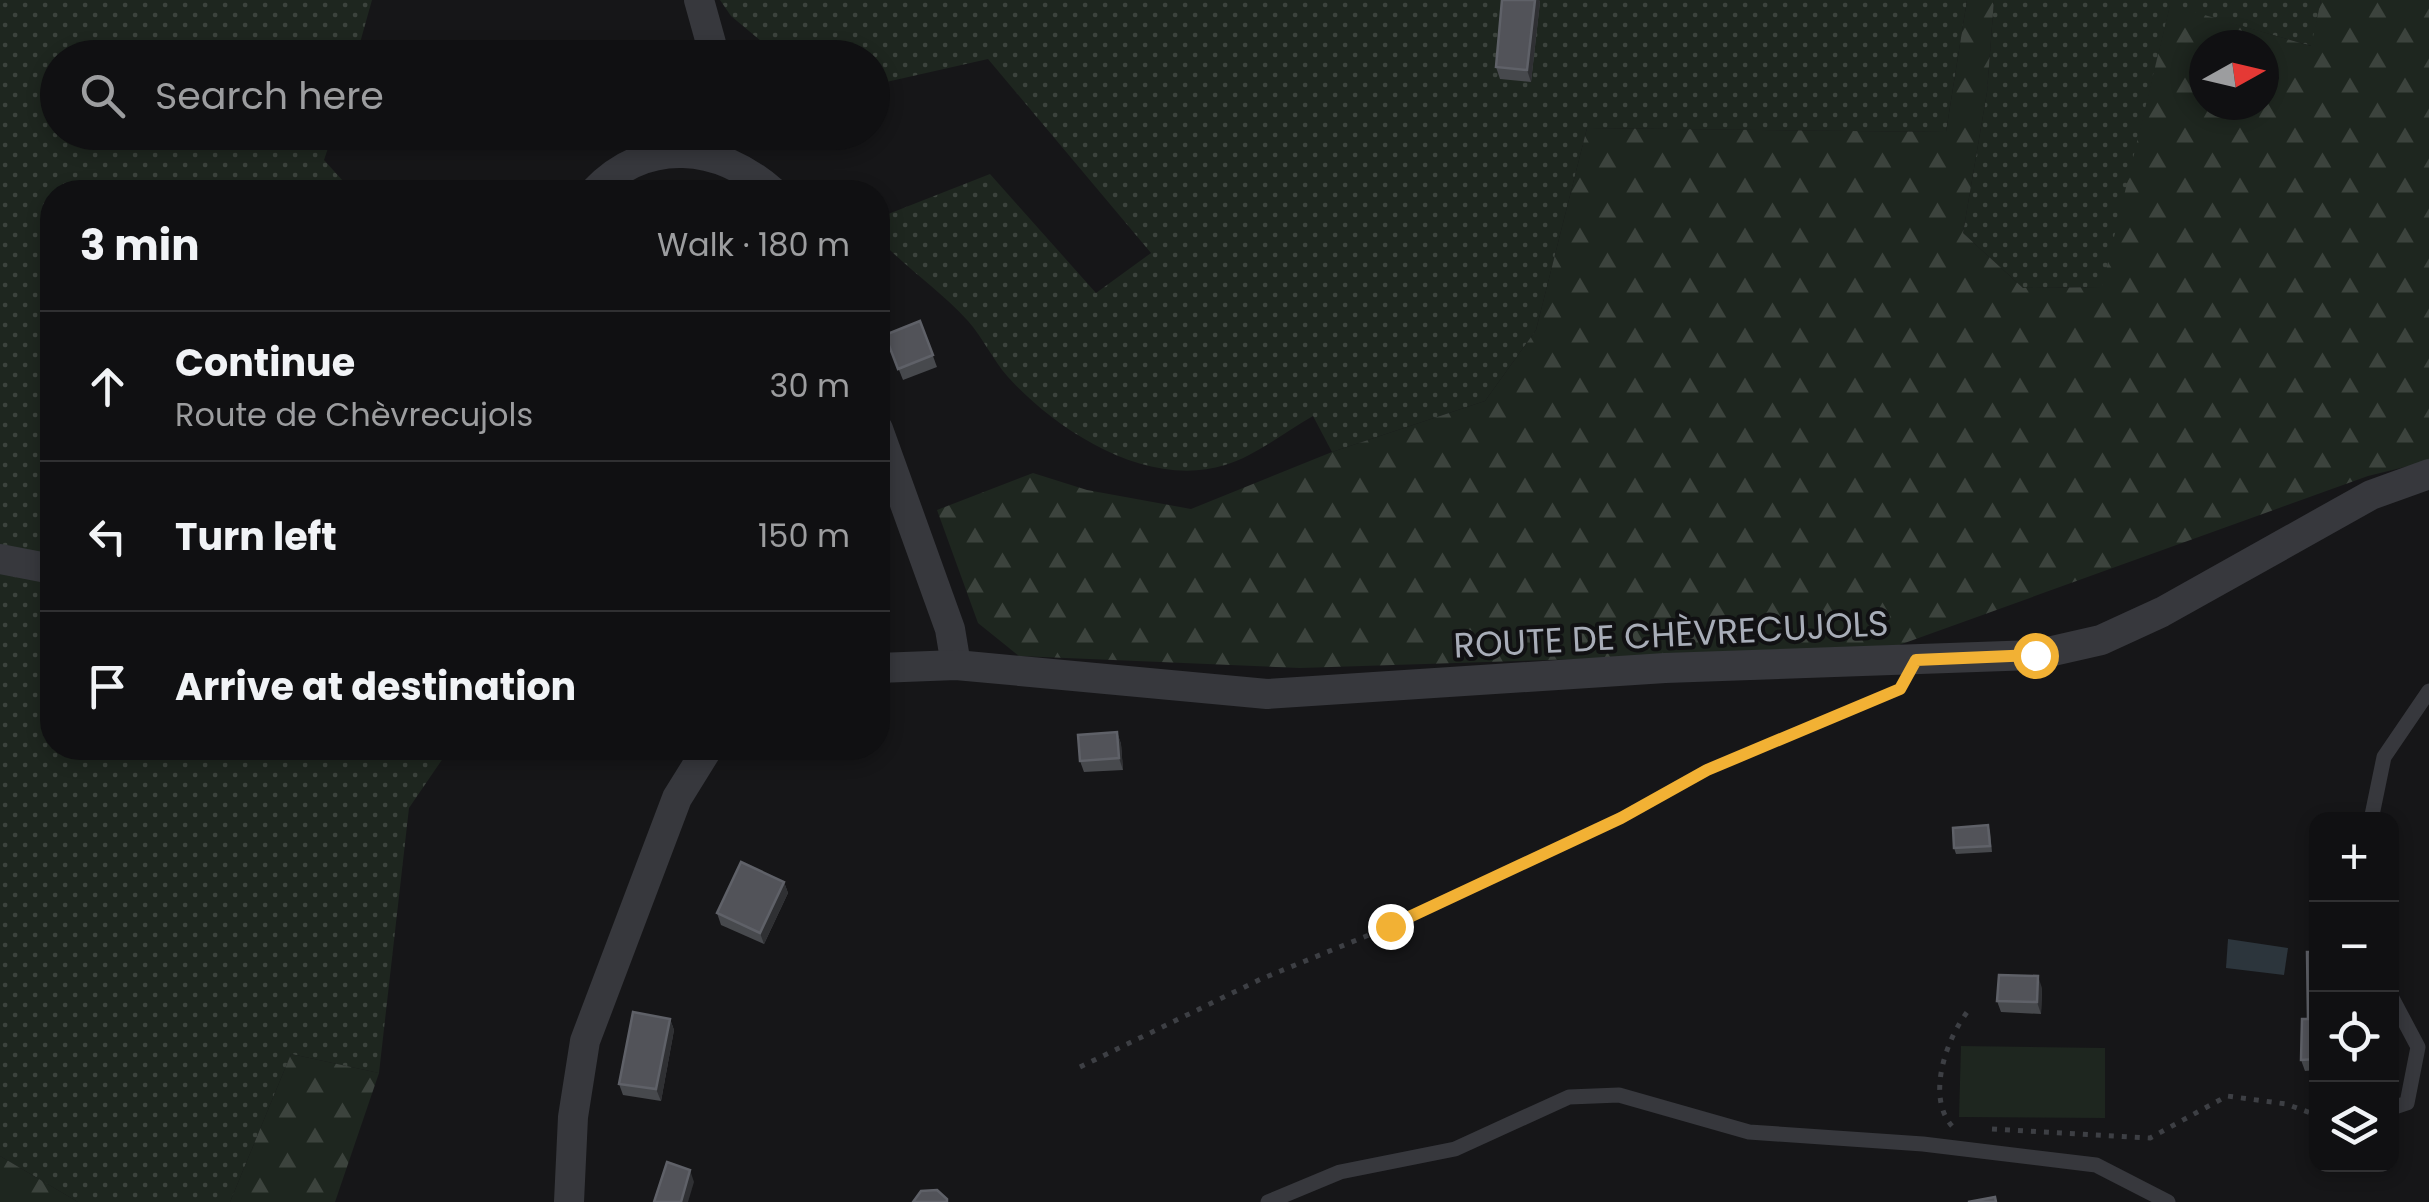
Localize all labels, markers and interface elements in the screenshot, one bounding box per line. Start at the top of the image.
north arrow [2189,30,2279,120]
search box [40,40,890,150]
icon: search [75,68,130,123]
text: Search here [155,69,384,122]
text: 3 min [80,216,200,275]
text: Walk · 180 m [657,222,850,267]
text: Continue [175,336,355,389]
icon: ahead [80,359,135,414]
text: 30 m [770,363,850,408]
text: Route de Chèvrecujols [175,392,533,437]
icon: left [80,509,135,564]
text: Turn left [175,510,337,563]
text: 150 m [758,513,850,558]
street label: ROUTE DE CHÈVRECUJOLS [1452,598,1890,670]
route start [2013,633,2059,679]
icon: arrive [80,659,135,714]
text: Arrive at destination [175,660,576,713]
map controls [2309,812,2399,1172]
button: + [2309,812,2399,902]
button: − [2309,902,2399,992]
route end [1368,904,1414,950]
button: locate [2309,992,2399,1082]
button: layers [2309,1082,2399,1172]

